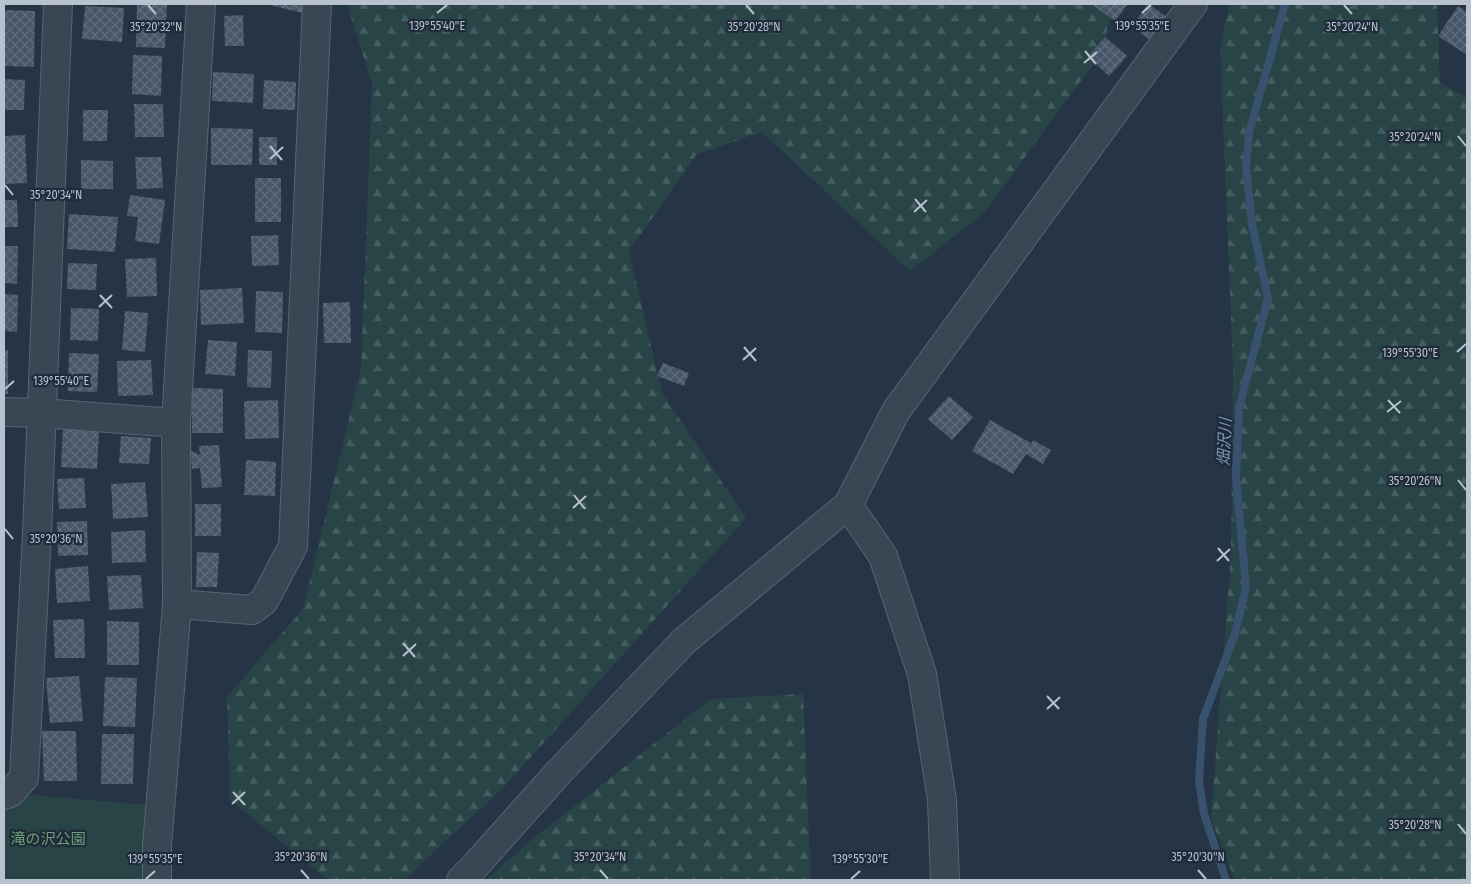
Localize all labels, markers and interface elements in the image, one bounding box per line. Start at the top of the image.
text: 139°55'40"E [409,19,465,33]
text: 139°55'35"E [1114,19,1170,33]
text: 35°20'32"N [130,20,182,34]
text: 35°20'28"N [727,20,781,34]
text: 35°20'24"N [1326,20,1378,34]
text: 35°20'24"N [1389,130,1441,144]
text: 35°20'34"N [30,188,82,202]
text: 139°55'30"E [1382,346,1438,360]
text: 139°55'40"E [33,374,89,388]
water label: 畑沢川 [1214,416,1235,466]
text: 35°20'26"N [1388,474,1442,488]
text: 35°20'36"N [29,532,83,546]
text: 35°20'28"N [1388,818,1442,832]
park label: 滝の沢公園 [10,830,86,848]
text: 35°20'36"N [274,850,328,864]
text: 35°20'34"N [574,850,626,864]
text: 35°20'30"N [1171,850,1225,864]
text: 139°55'35"E [127,852,183,866]
text: 139°55'30"E [832,852,888,866]

